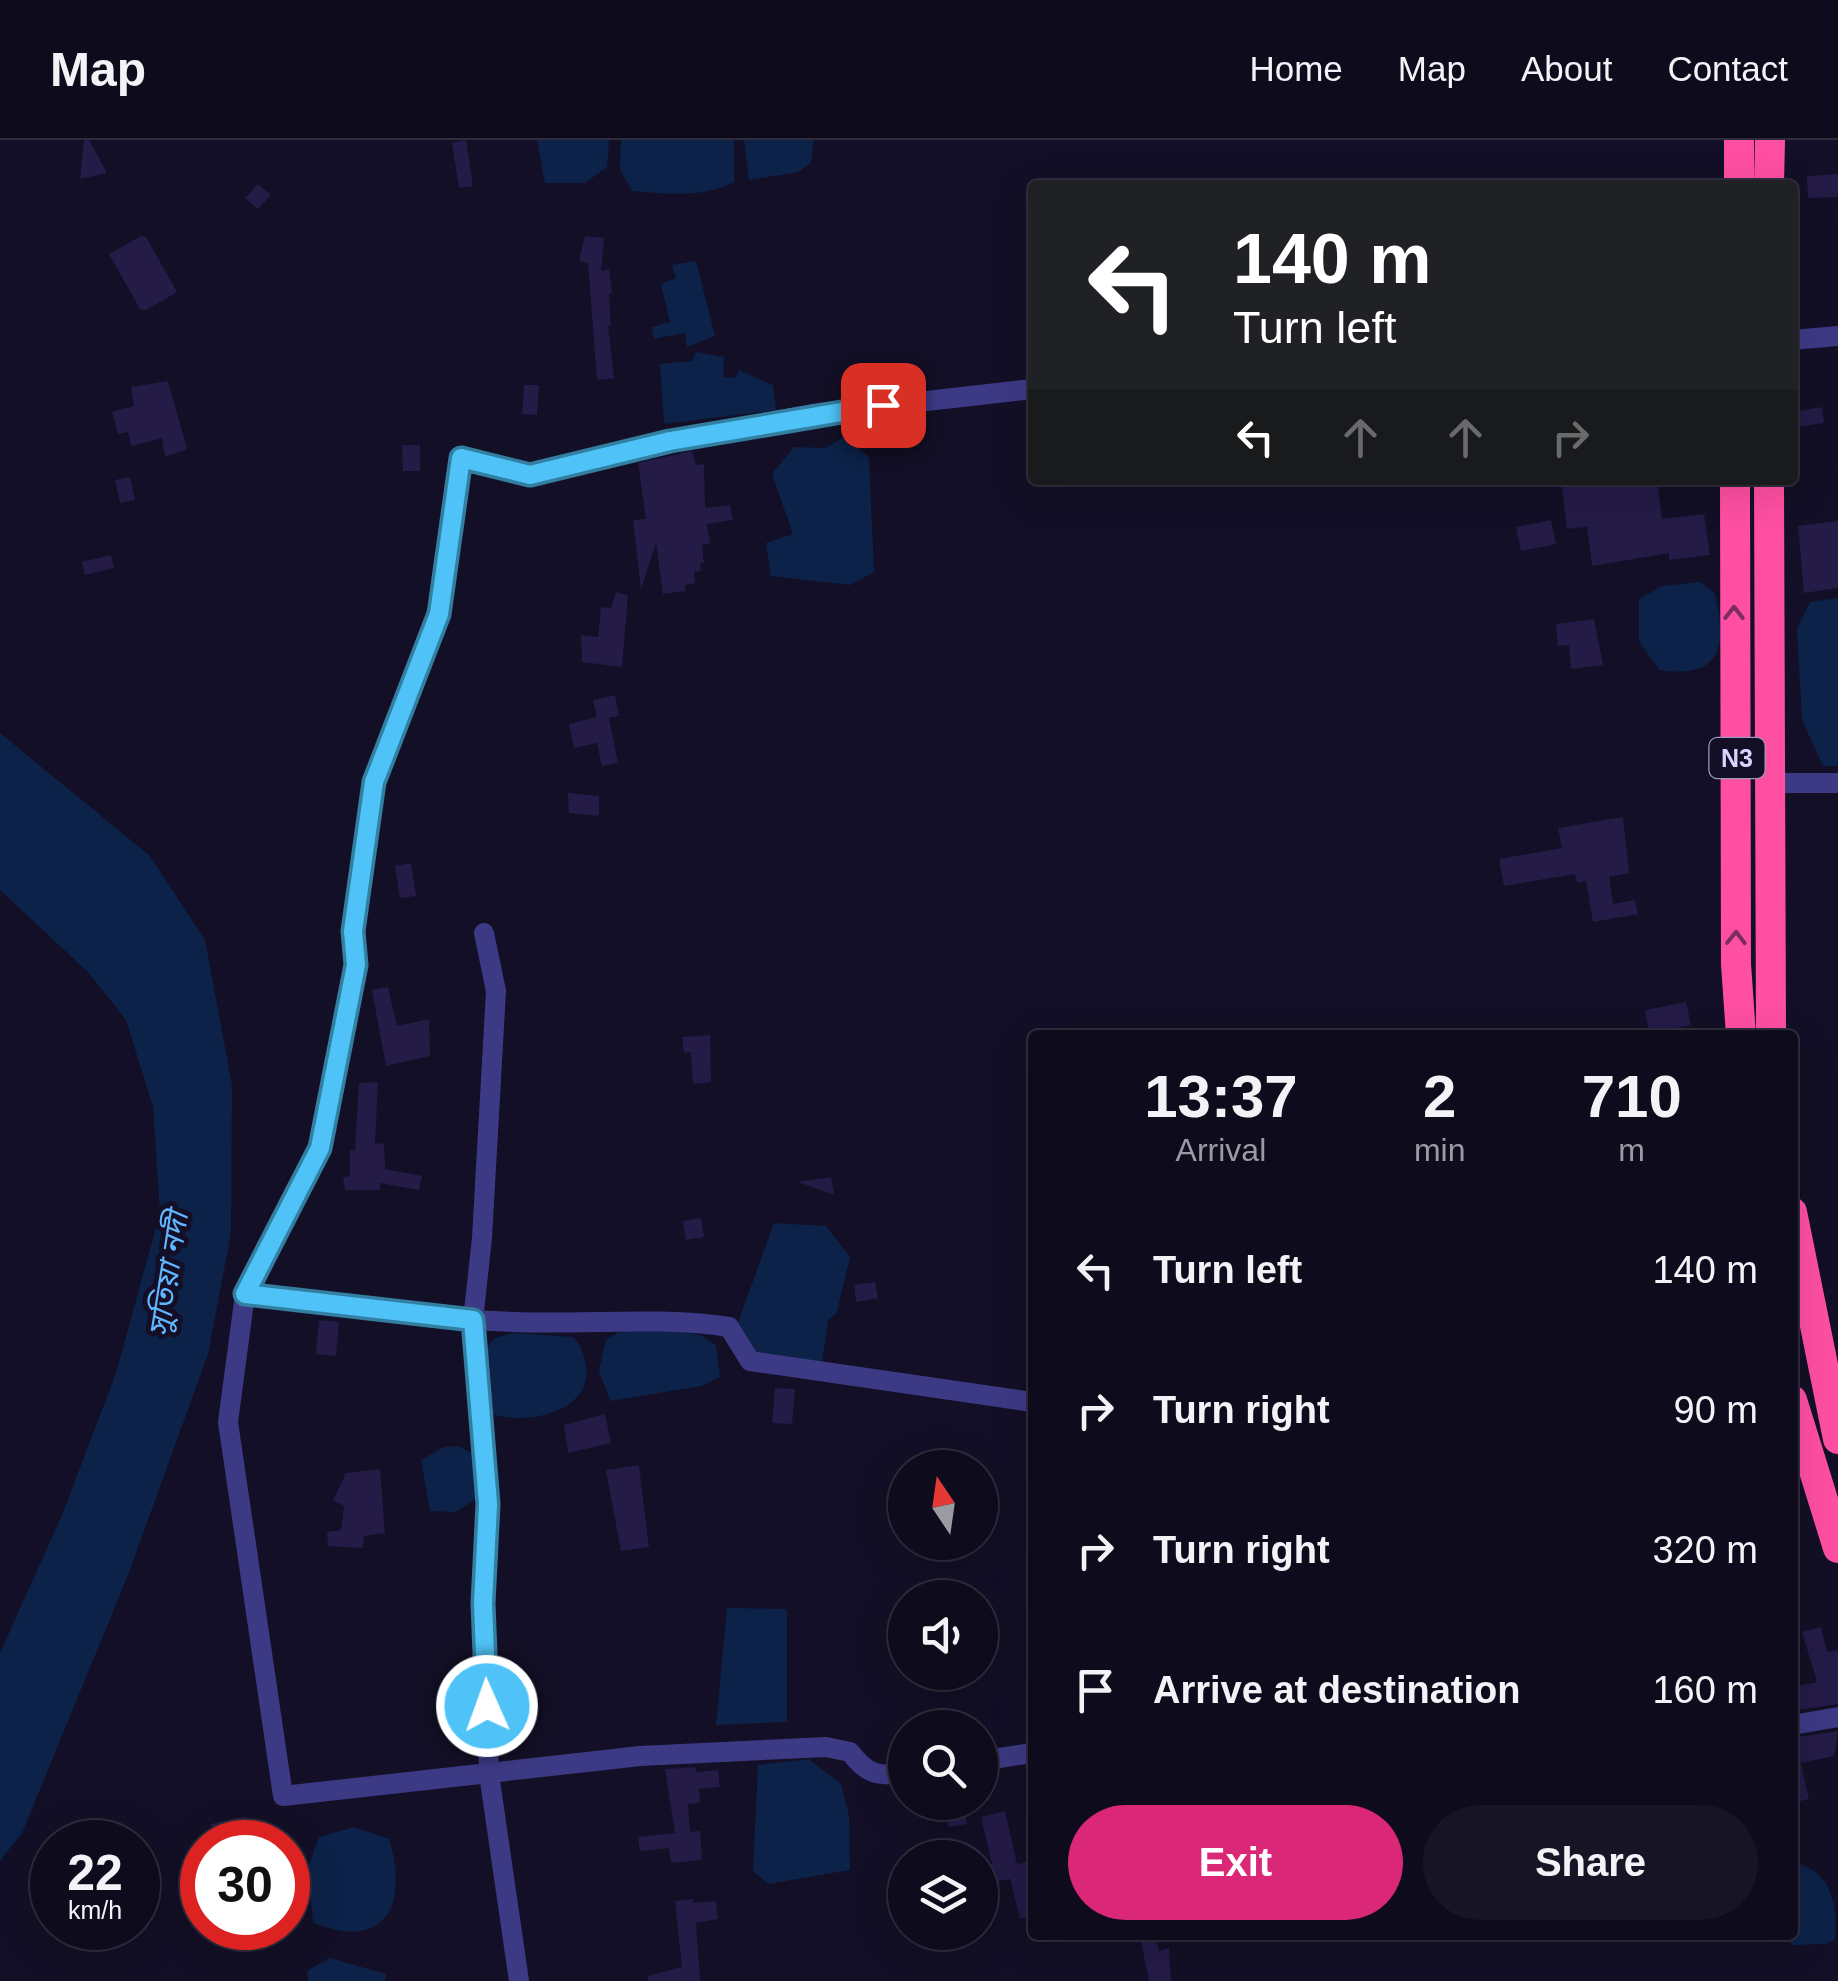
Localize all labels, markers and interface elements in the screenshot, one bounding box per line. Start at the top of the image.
text: Map [50,43,146,96]
text: Home [1249,49,1343,88]
text: Map [1398,49,1466,88]
text: About [1521,49,1612,88]
text: Contact [1667,49,1788,88]
icon: left [1068,220,1198,350]
text: 140 m [1233,220,1431,298]
text: Turn left [1233,302,1396,353]
pin [841,363,926,448]
icon: arrive [856,378,911,433]
icon: left [1228,410,1283,465]
icon: ahead [1333,410,1388,465]
icon: ahead [1438,410,1493,465]
icon: right [1543,410,1598,465]
one-way arrow [1723,604,1745,620]
road number: N3 [1710,738,1764,778]
one-way arrow [1725,929,1747,944]
text: 13:37 [1144,1063,1298,1130]
text: 2 [1423,1063,1456,1130]
text: 710 [1582,1063,1682,1130]
text: Arrival [1176,1132,1266,1168]
text: min [1414,1132,1465,1168]
text: m [1618,1132,1645,1168]
water label: সুতিয়া নদী [141,1204,196,1339]
icon: left [1068,1243,1123,1298]
text: Turn left [1153,1249,1302,1291]
text: 140 m [1652,1249,1758,1291]
icon: right [1068,1383,1123,1438]
text: Turn right [1153,1389,1330,1431]
text: 90 m [1674,1389,1758,1431]
north arrow [888,1450,998,1560]
map controls [888,1450,998,1950]
icon: right [1068,1523,1123,1578]
text: Turn right [1153,1529,1330,1571]
text: 320 m [1652,1529,1758,1571]
button: sound [888,1580,998,1690]
position arrow [435,1654,539,1758]
icon: arrive [1068,1663,1123,1718]
text: Arrive at destination [1153,1669,1520,1711]
text: 160 m [1652,1669,1758,1711]
button: search [888,1710,998,1820]
button: Exit [1068,1805,1403,1920]
button: Share [1423,1805,1758,1920]
speed limit sign: 30 [180,1820,310,1950]
button: layers [888,1840,998,1950]
text: 22 [67,1845,123,1901]
text: km/h [68,1896,122,1924]

